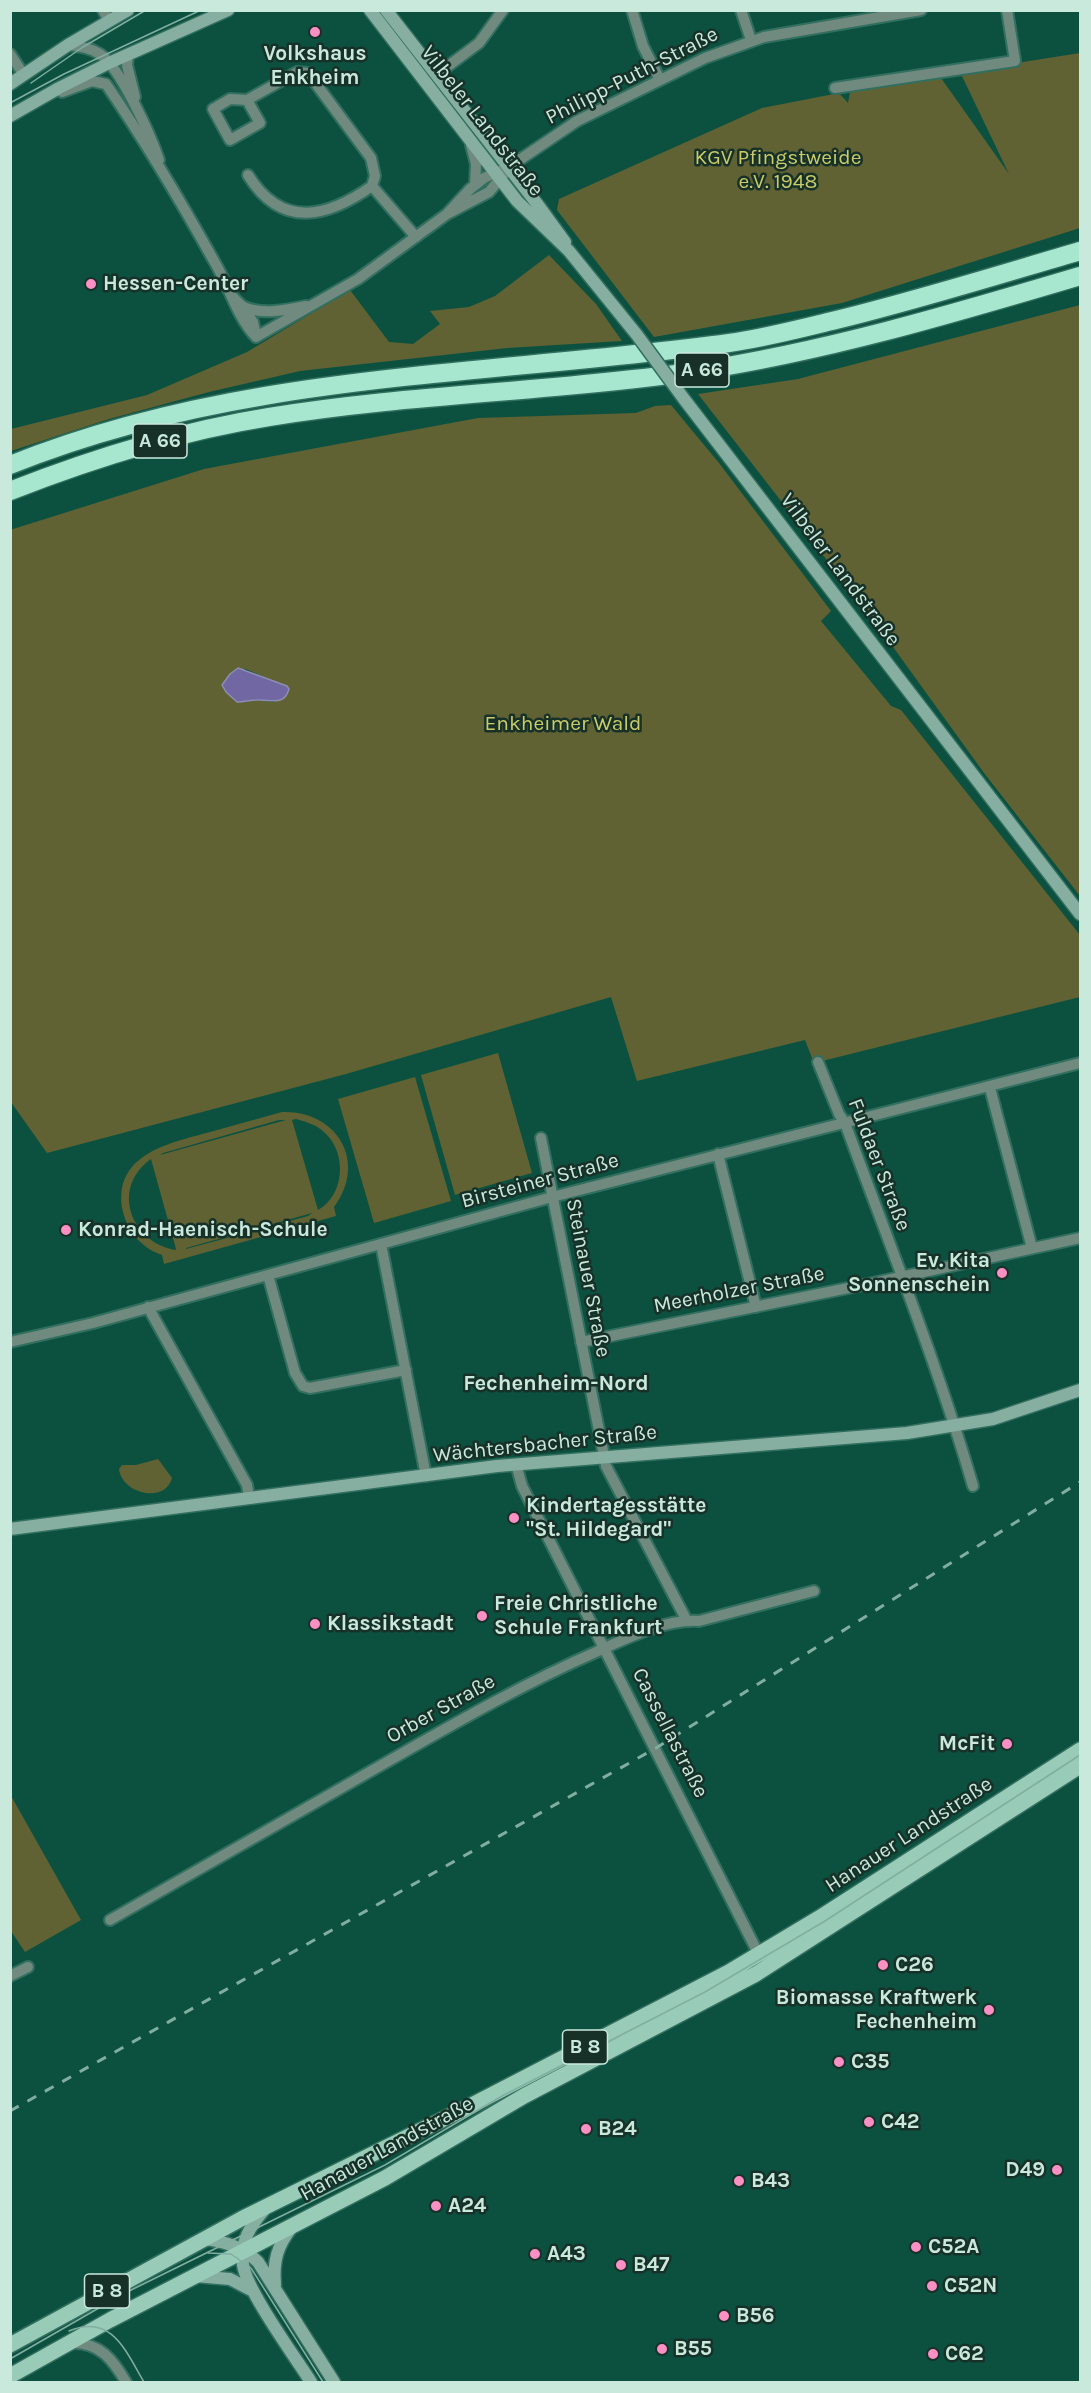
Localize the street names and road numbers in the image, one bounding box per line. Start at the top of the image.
street label: Philipp-Puth-Straße [542,22,722,130]
street label: Vilbeler Landstraße [415,40,549,202]
road number: A 66 [675,353,729,387]
road number: A 66 [133,424,187,458]
street label: Vilbeler Landstraße [774,489,906,651]
street label: Fuldaer Straße [842,1095,916,1235]
street label: Birsteiner Straße [458,1148,622,1214]
street label: Steinauer Straße [560,1196,616,1360]
street label: Meerholzer Straße [651,1261,827,1319]
street label: Wächtersbacher Straße [432,1420,658,1468]
street label: Cassellastraße [626,1664,714,1802]
street label: Orber Straße [382,1669,500,1749]
street label: Hanauer Landstraße [821,1772,997,1898]
road number: B 8 [562,2030,608,2064]
street label: Hanauer Landstraße [296,2091,478,2207]
road number: B 8 [84,2274,130,2308]

